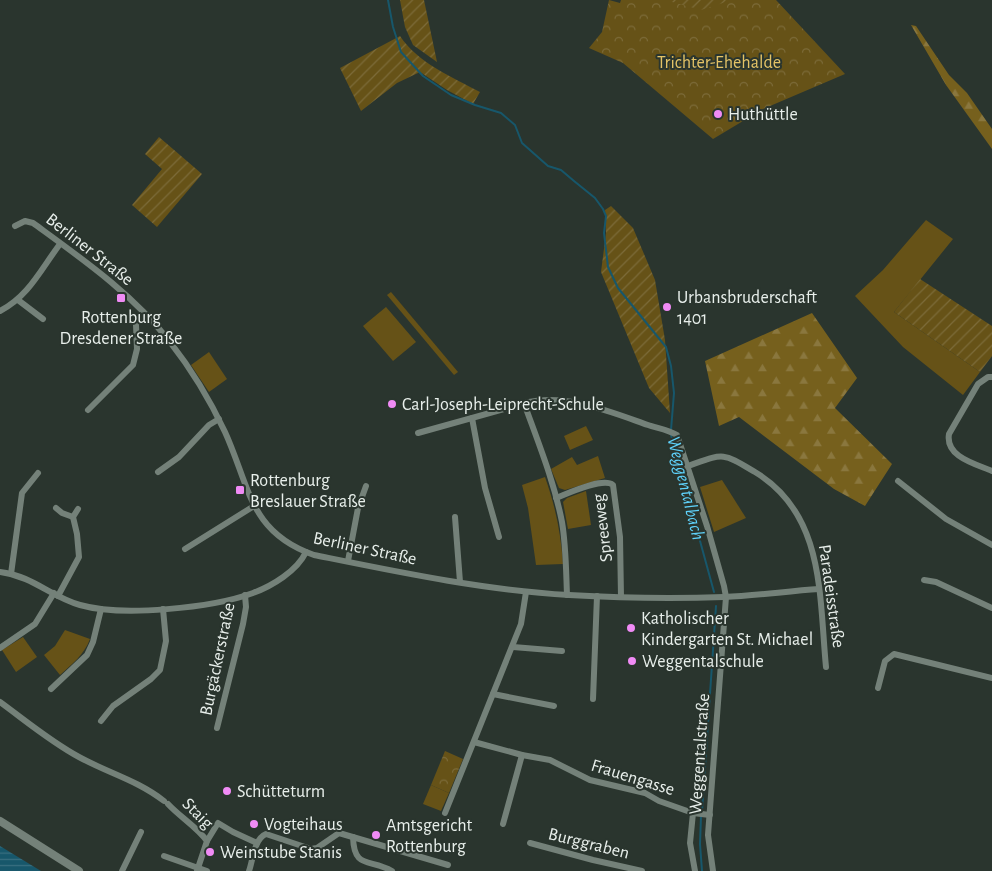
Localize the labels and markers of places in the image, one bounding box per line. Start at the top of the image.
place label: Huthüttle [728,106,798,124]
marker: Huthüttle [712,108,724,120]
place label: Urbansbruderschaft 1401 [677,289,817,328]
marker: Rottenburg Dresdener Straße [115,292,127,304]
marker: Urbansbruderschaft 1401 [661,301,673,313]
place label: Rottenburg Dresdener Straße [60,309,182,348]
place label: Carl-Joseph-Leiprecht-Schule [402,396,604,414]
marker: Carl-Joseph-Leiprecht-Schule [386,398,398,410]
place label: Rottenburg Breslauer Straße [250,472,366,511]
marker: Rottenburg Breslauer Straße [234,484,246,496]
place label: Katholischer Kindergarten St. Michael [641,610,813,649]
marker: Katholischer Kindergarten St. Michael [625,622,637,634]
place label: Weggentalschule [642,653,764,671]
marker: Weggentalschule [626,655,638,667]
place label: Schütteturm [237,783,325,801]
marker: Schütteturm [221,785,233,797]
place label: Vogteihaus [264,816,343,834]
place label: Amtsgericht Rottenburg [386,817,473,856]
marker: Vogteihaus [248,818,260,830]
marker: Amtsgericht Rottenburg [370,829,382,841]
place label: Weinstube Stanis [220,844,342,862]
marker: Weinstube Stanis [204,846,216,858]

